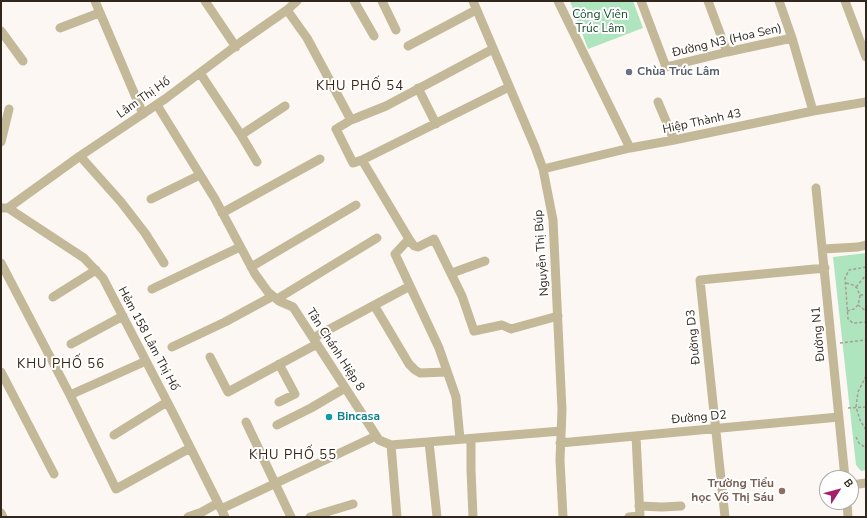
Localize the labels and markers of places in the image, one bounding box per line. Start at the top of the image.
place label: Chùa Trúc Lâm [637,65,720,79]
marker: Chùa Trúc Lâm [624,67,634,77]
place label: Bincasa [337,410,380,424]
marker: Bincasa [324,412,334,422]
place label: Trường Tiểu học Võ Thị Sáu [691,477,774,505]
marker: Trường Tiểu học Võ Thị Sáu [777,486,787,496]

